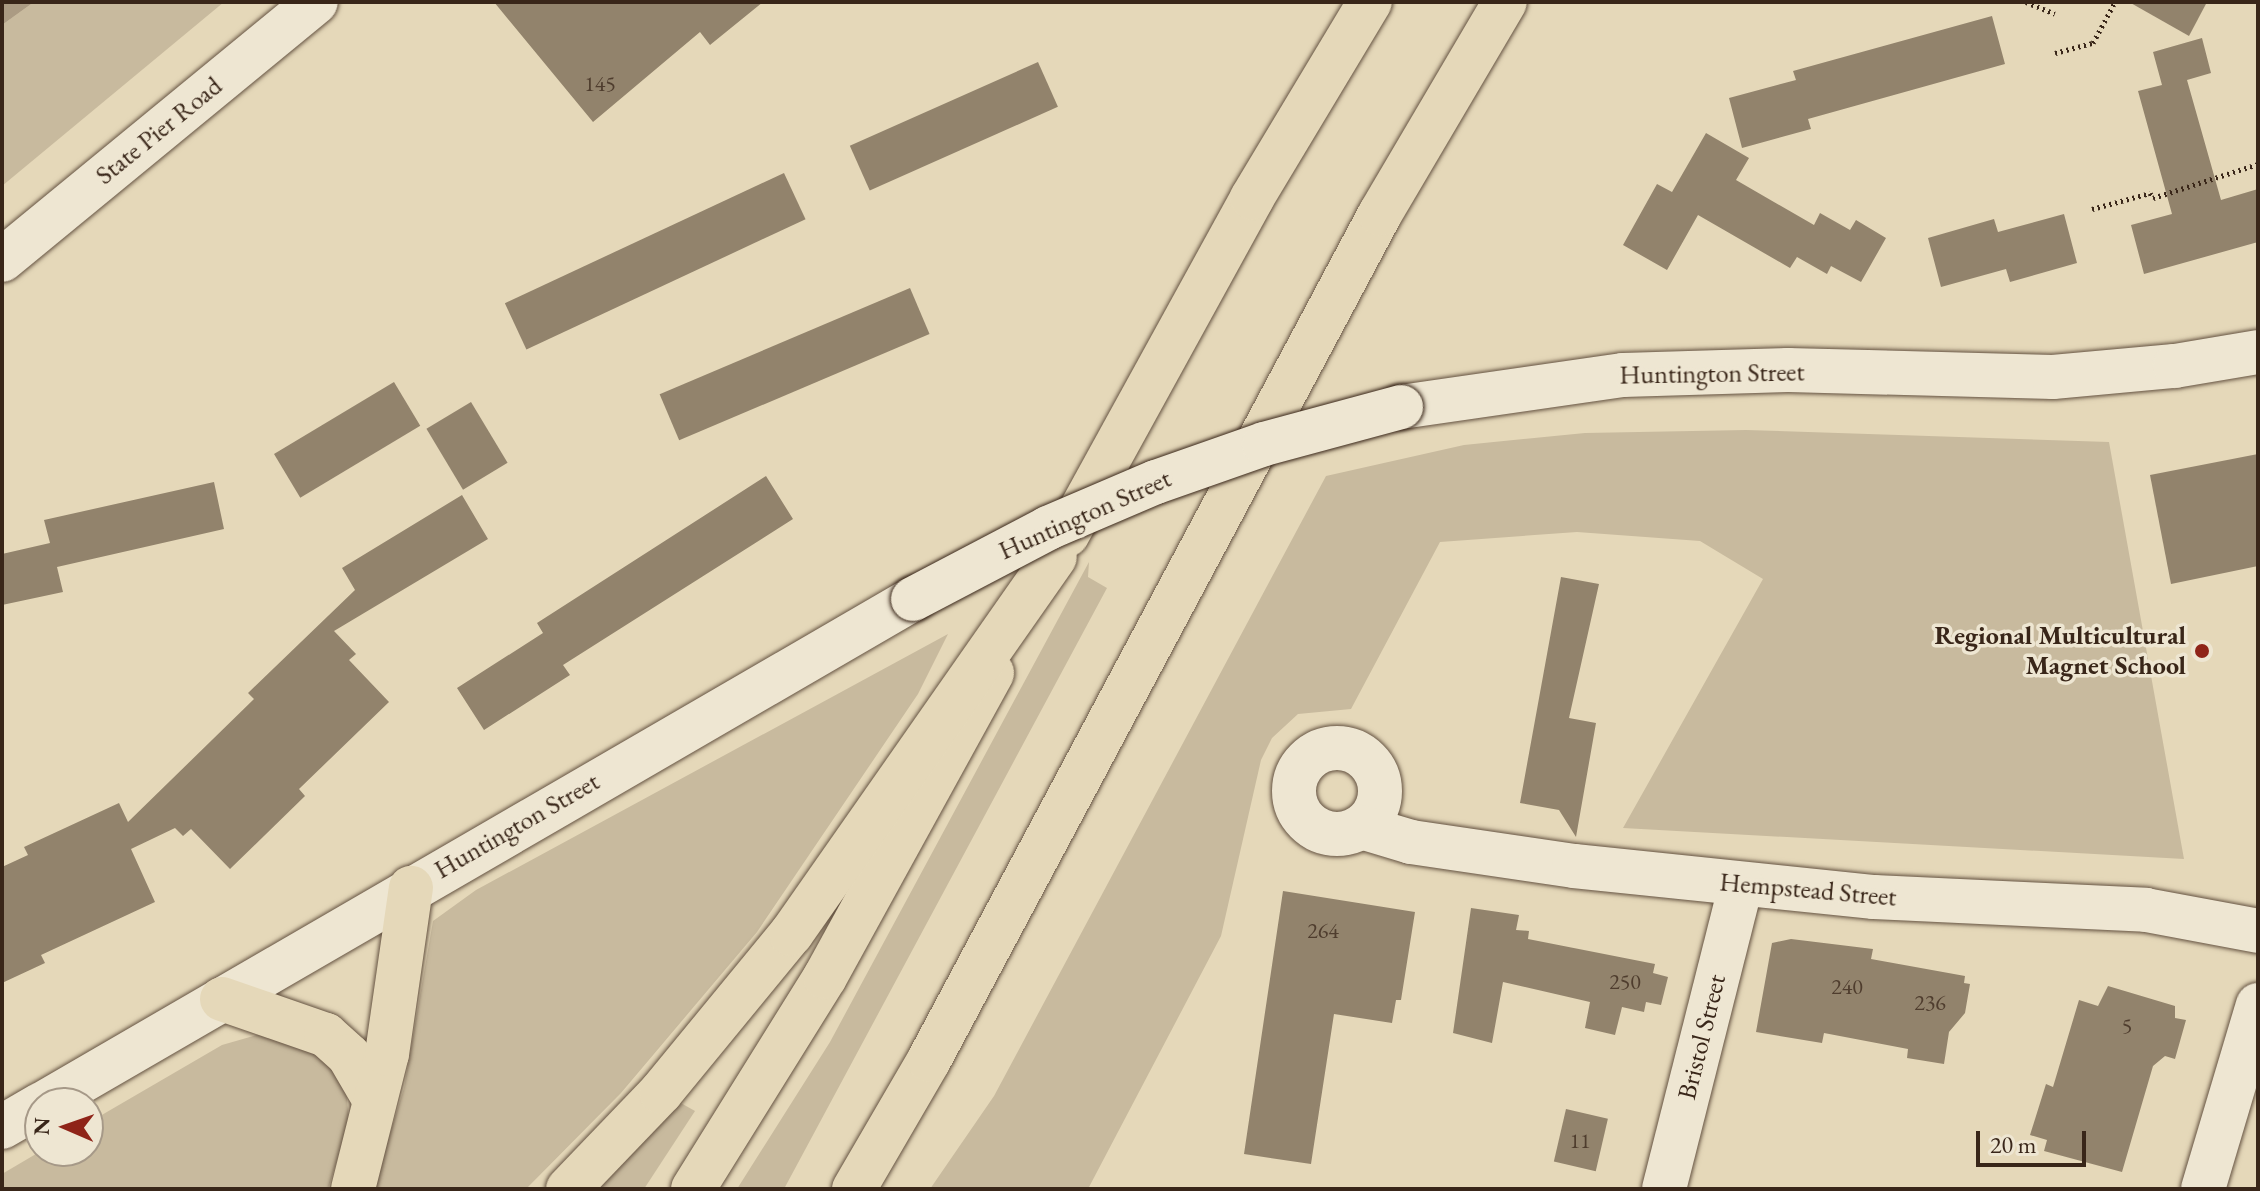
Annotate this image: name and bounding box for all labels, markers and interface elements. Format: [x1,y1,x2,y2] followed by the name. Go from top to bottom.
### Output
[90,71,228,191] street label: State Pier Road
[584,71,616,97] house number: 145
[1619,357,1805,391] street label: Huntington Street
[994,463,1176,567] street label: Huntington Street
[1934,620,2186,682] place label: Regional Multicultural Magnet School
[2193,642,2211,660] marker: Regional Multicultural Magnet School
[429,766,605,886] street label: Huntington Street
[1718,867,1898,913] street label: Hempstead Street
[1307,918,1339,944] house number: 264
[1609,969,1641,995] house number: 250
[1671,971,1733,1103] street label: Bristol Street
[1831,974,1863,1000] house number: 240
[1914,990,1946,1016] house number: 236
[2122,1013,2132,1039] house number: 5
[24,1087,104,1167] north arrow
[1980,1115,2090,1165] scale bar
[27,1117,56,1136] text: N
[1569,1128,1591,1154] house number: 11
[1990,1129,2037,1160] text: 20 m

